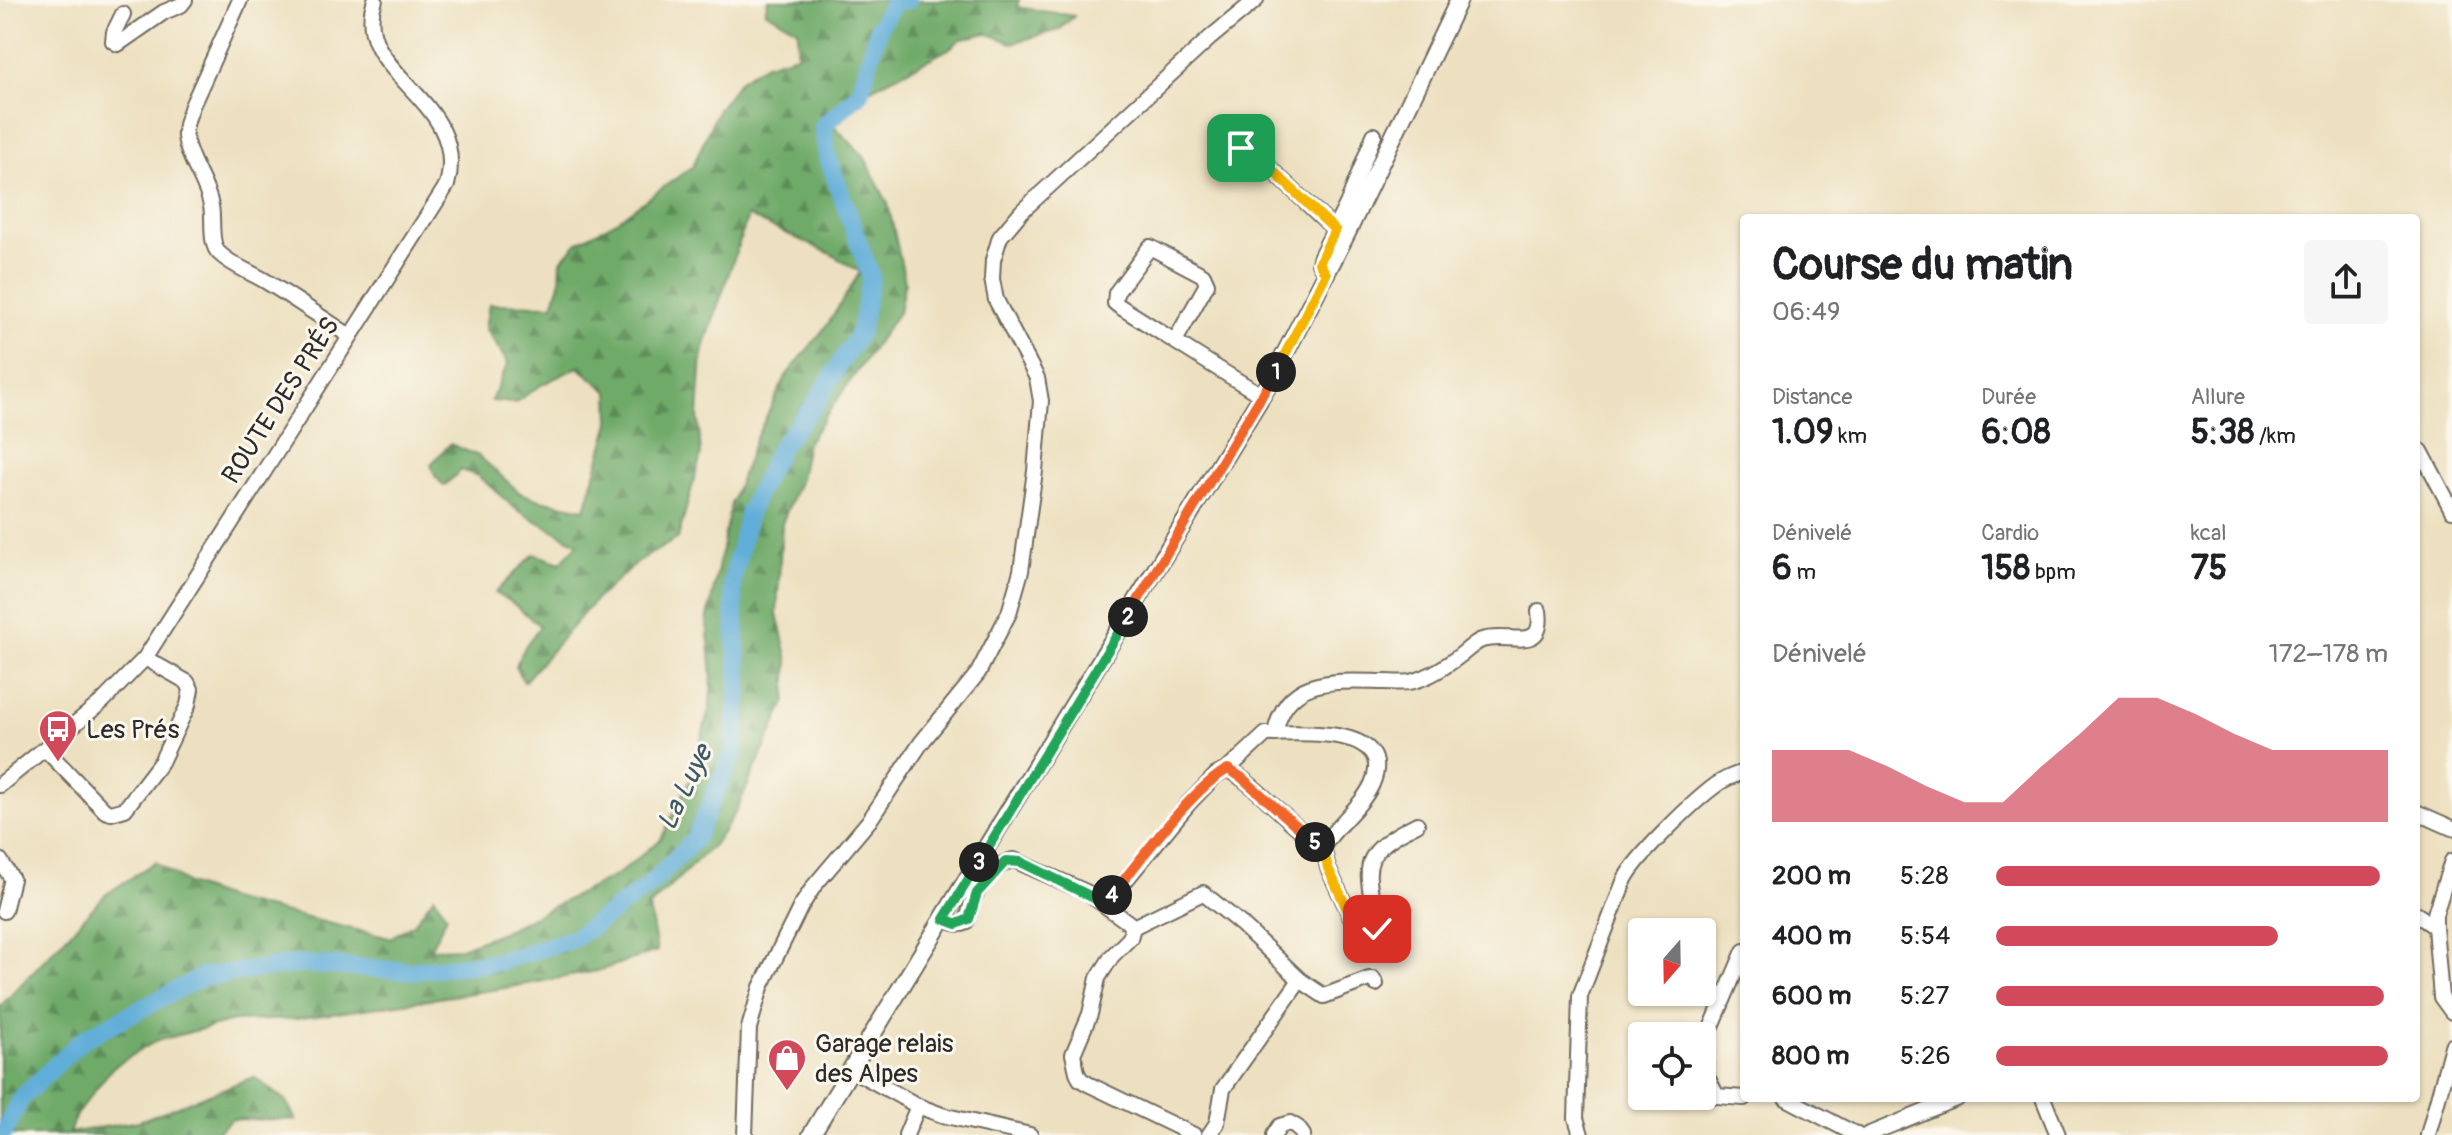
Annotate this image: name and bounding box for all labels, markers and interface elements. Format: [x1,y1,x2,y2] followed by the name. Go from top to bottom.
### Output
[1207,114,1275,182] pin
[1219,126,1263,170] icon: arrive
[1772,238,2073,293] text: Course du matin
[2304,240,2388,324] button: share
[1772,296,1840,328] text: 06:49
[215,311,347,490] street label: ROUTE DES PRÉS
[1256,352,1296,392] pin: 1
[1272,358,1280,386] text: 1
[1772,383,1852,411] text: Distance
[1981,383,2036,411] text: Durée
[2191,383,2245,411] text: Allure
[1772,411,1833,454] text: 1.09
[1981,411,2051,454] text: 6:08
[2191,411,2254,454] text: 5:38
[1833,422,1867,450] text: km
[2254,422,2296,450] text: /km
[1772,519,1852,547] text: Dénivelé
[1981,519,2039,547] text: Cardio
[2191,519,2226,547] text: kcal
[1772,547,1792,590] text: 6
[1981,547,2030,590] text: 158
[2191,547,2227,590] text: 75
[1792,558,1816,586] text: m
[2030,558,2076,586] text: bpm
[1108,597,1148,637] pin: 2
[1122,603,1134,631] text: 2
[1772,638,1867,670] text: Dénivelé
[2268,638,2388,670] text: 172–178 m
[37,708,79,763] bus stop icon: Les Prés
[86,714,180,746] place label: Les Prés
[650,737,722,836] water label: La Luye
[1295,822,1335,862] pin: 5
[1309,828,1321,856] text: 5
[959,842,999,882] pin: 3
[973,848,985,876] text: 3
[1772,860,1851,892] text: 200 m
[1900,860,1949,892] text: 5:28
[1092,875,1132,915] pin: 4
[1106,881,1118,909] text: 4
[1343,895,1411,963] pin
[1355,907,1399,951] icon: check
[1628,918,1716,1006] north arrow
[1628,918,1716,1110] map controls
[1772,920,1851,952] text: 400 m
[1900,920,1950,952] text: 5:54
[1772,980,1851,1012] text: 600 m
[1900,980,1949,1012] text: 5:27
[1628,1022,1716,1110] button: locate
[815,1028,954,1090] place label: Garage relais des Alpes
[766,1037,808,1092] shop icon: Garage relais des Alpes
[1772,1040,1849,1072] text: 800 m
[1900,1040,1951,1072] text: 5:26

